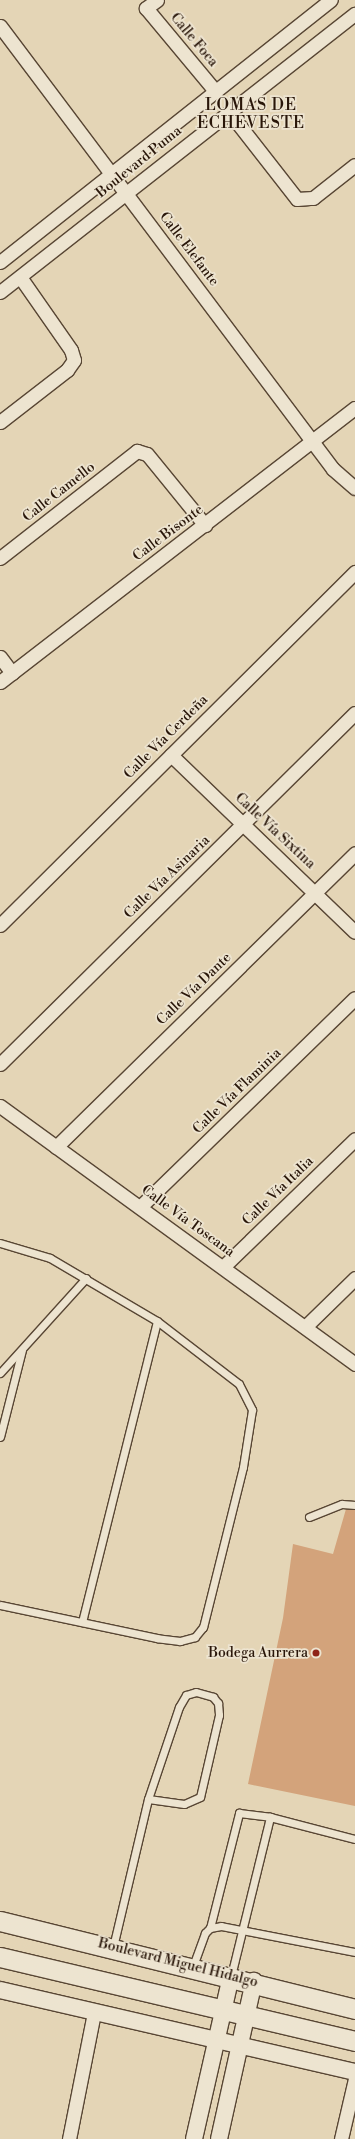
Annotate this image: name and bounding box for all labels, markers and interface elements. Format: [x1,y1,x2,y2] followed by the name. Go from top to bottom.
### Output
[167,10,221,70] street label: Calle Foca
[197,95,305,133] district label: LOMAS DE ECHEVESTE
[93,123,185,201] street label: Boulevard Puma
[156,209,222,289] street label: Calle Elefante
[19,459,99,525] street label: Calle Camello
[130,501,206,565] street label: Calle Bisonte
[121,692,211,782] street label: Calle Vía Cerdeña
[231,790,319,872] street label: Calle Vía Sixtina
[121,832,213,922] street label: Calle Vía Asinaria
[153,949,235,1029] street label: Calle Vía Dante
[189,1045,285,1137] street label: Calle Vía Flaminia
[239,1153,317,1229] street label: Calle Vía Italia
[138,1182,238,1260] street label: Calle Vía Toscana
[208,1645,308,1661] place label: Bodega Aurrera
[311,1648,321,1658] marker: Bodega Aurrera
[96,1935,260,1991] street label: Boulevard Miguel Hidalgo

